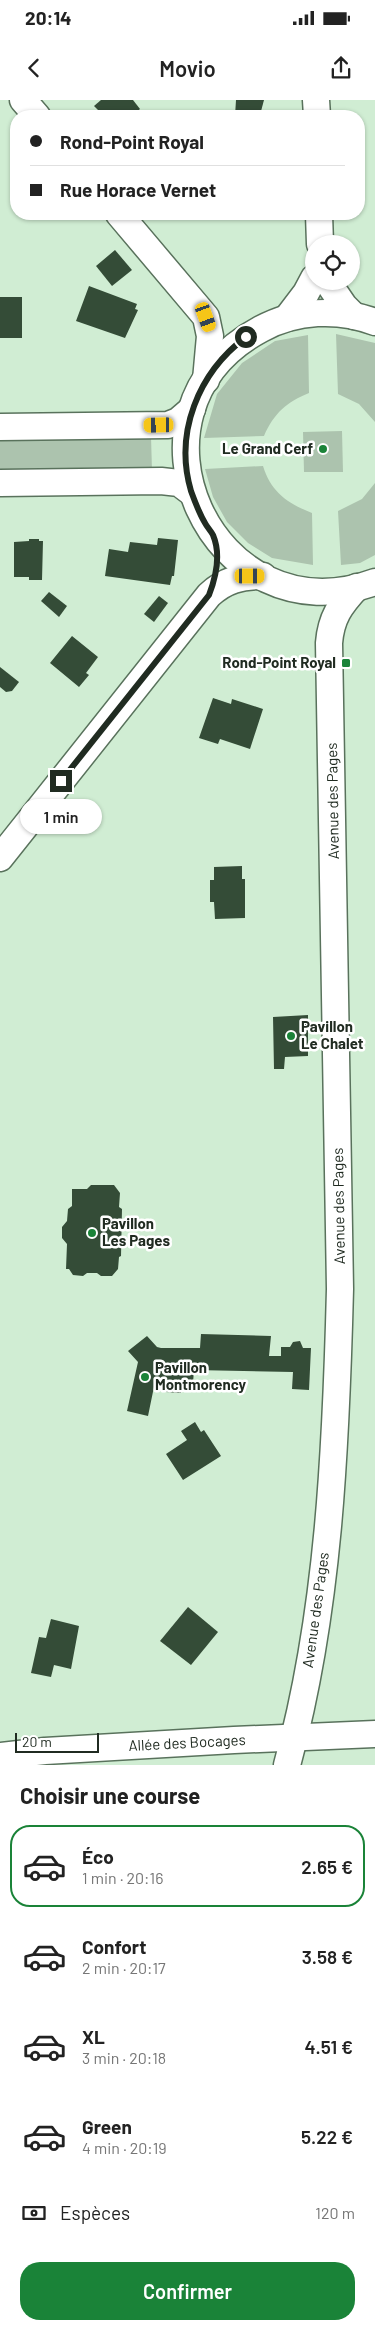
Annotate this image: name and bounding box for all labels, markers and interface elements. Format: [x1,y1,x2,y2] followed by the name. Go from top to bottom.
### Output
[25,6,72,29] text: 20:14
[20,54,48,82] icon: back
[327,54,355,82] icon: share
[159,55,216,81] text: Movio
[60,130,204,153] text: Rond-Point Royal
[60,178,216,201] text: Rue Horace Vernet
[305,235,360,290] map controls
[305,235,360,290] button: locate
[193,300,218,334] car
[235,326,257,348] route start
[143,417,174,433] car
[222,439,313,457] place label: Le Grand Cerf
[317,443,329,455] marker: Le Grand Cerf
[235,569,265,584] car
[222,653,336,671] place label: Rond-Point Royal
[340,657,352,669] marker: Rond-Point Royal
[322,743,342,859] street label: Avenue des Pages
[50,770,72,792] route end
[20,798,102,834] callout: 1 min
[44,807,78,826] text: 1 min
[301,1017,364,1052] place label: Pavillon Le Chalet
[285,1030,297,1042] marker: Pavillon Le Chalet
[328,1148,348,1264] street label: Avenue des Pages
[102,1214,170,1249] place label: Pavillon Les Pages
[86,1227,98,1239] marker: Pavillon Les Pages
[155,1358,247,1393] place label: Pavillon Montmorency
[139,1371,151,1383] marker: Pavillon Montmorency
[298,1551,332,1669] street label: Avenue des Pages
[15,1730,99,1753] scale bar
[128,1730,246,1754] street label: Allée des Bocages
[22,1733,52,1750] text: 20 m
[20,1782,200,1808] text: Choisir une course
[22,1844,67,1889] icon: car
[82,1845,114,1868] text: Éco
[301,1855,353,1878] text: 2.65 €
[82,1868,163,1887] text: 1 min · 20:16
[22,1934,67,1979] icon: car
[82,1935,146,1958] text: Confort
[302,1945,353,1968] text: 3.58 €
[82,1958,166,1977] text: 2 min · 20:17
[22,2024,67,2069] icon: car
[82,2025,105,2048] text: XL
[304,2035,353,2058] text: 4.51 €
[82,2048,166,2067] text: 3 min · 20:18
[22,2114,67,2159] icon: car
[82,2115,132,2138] text: Green
[301,2125,353,2148] text: 5.22 €
[82,2138,167,2157] text: 4 min · 20:19
[20,2199,48,2227] icon: cash
[60,2201,130,2224] text: Espèces
[315,2203,355,2222] text: 120 m
[20,2262,355,2320] button: Confirmer

